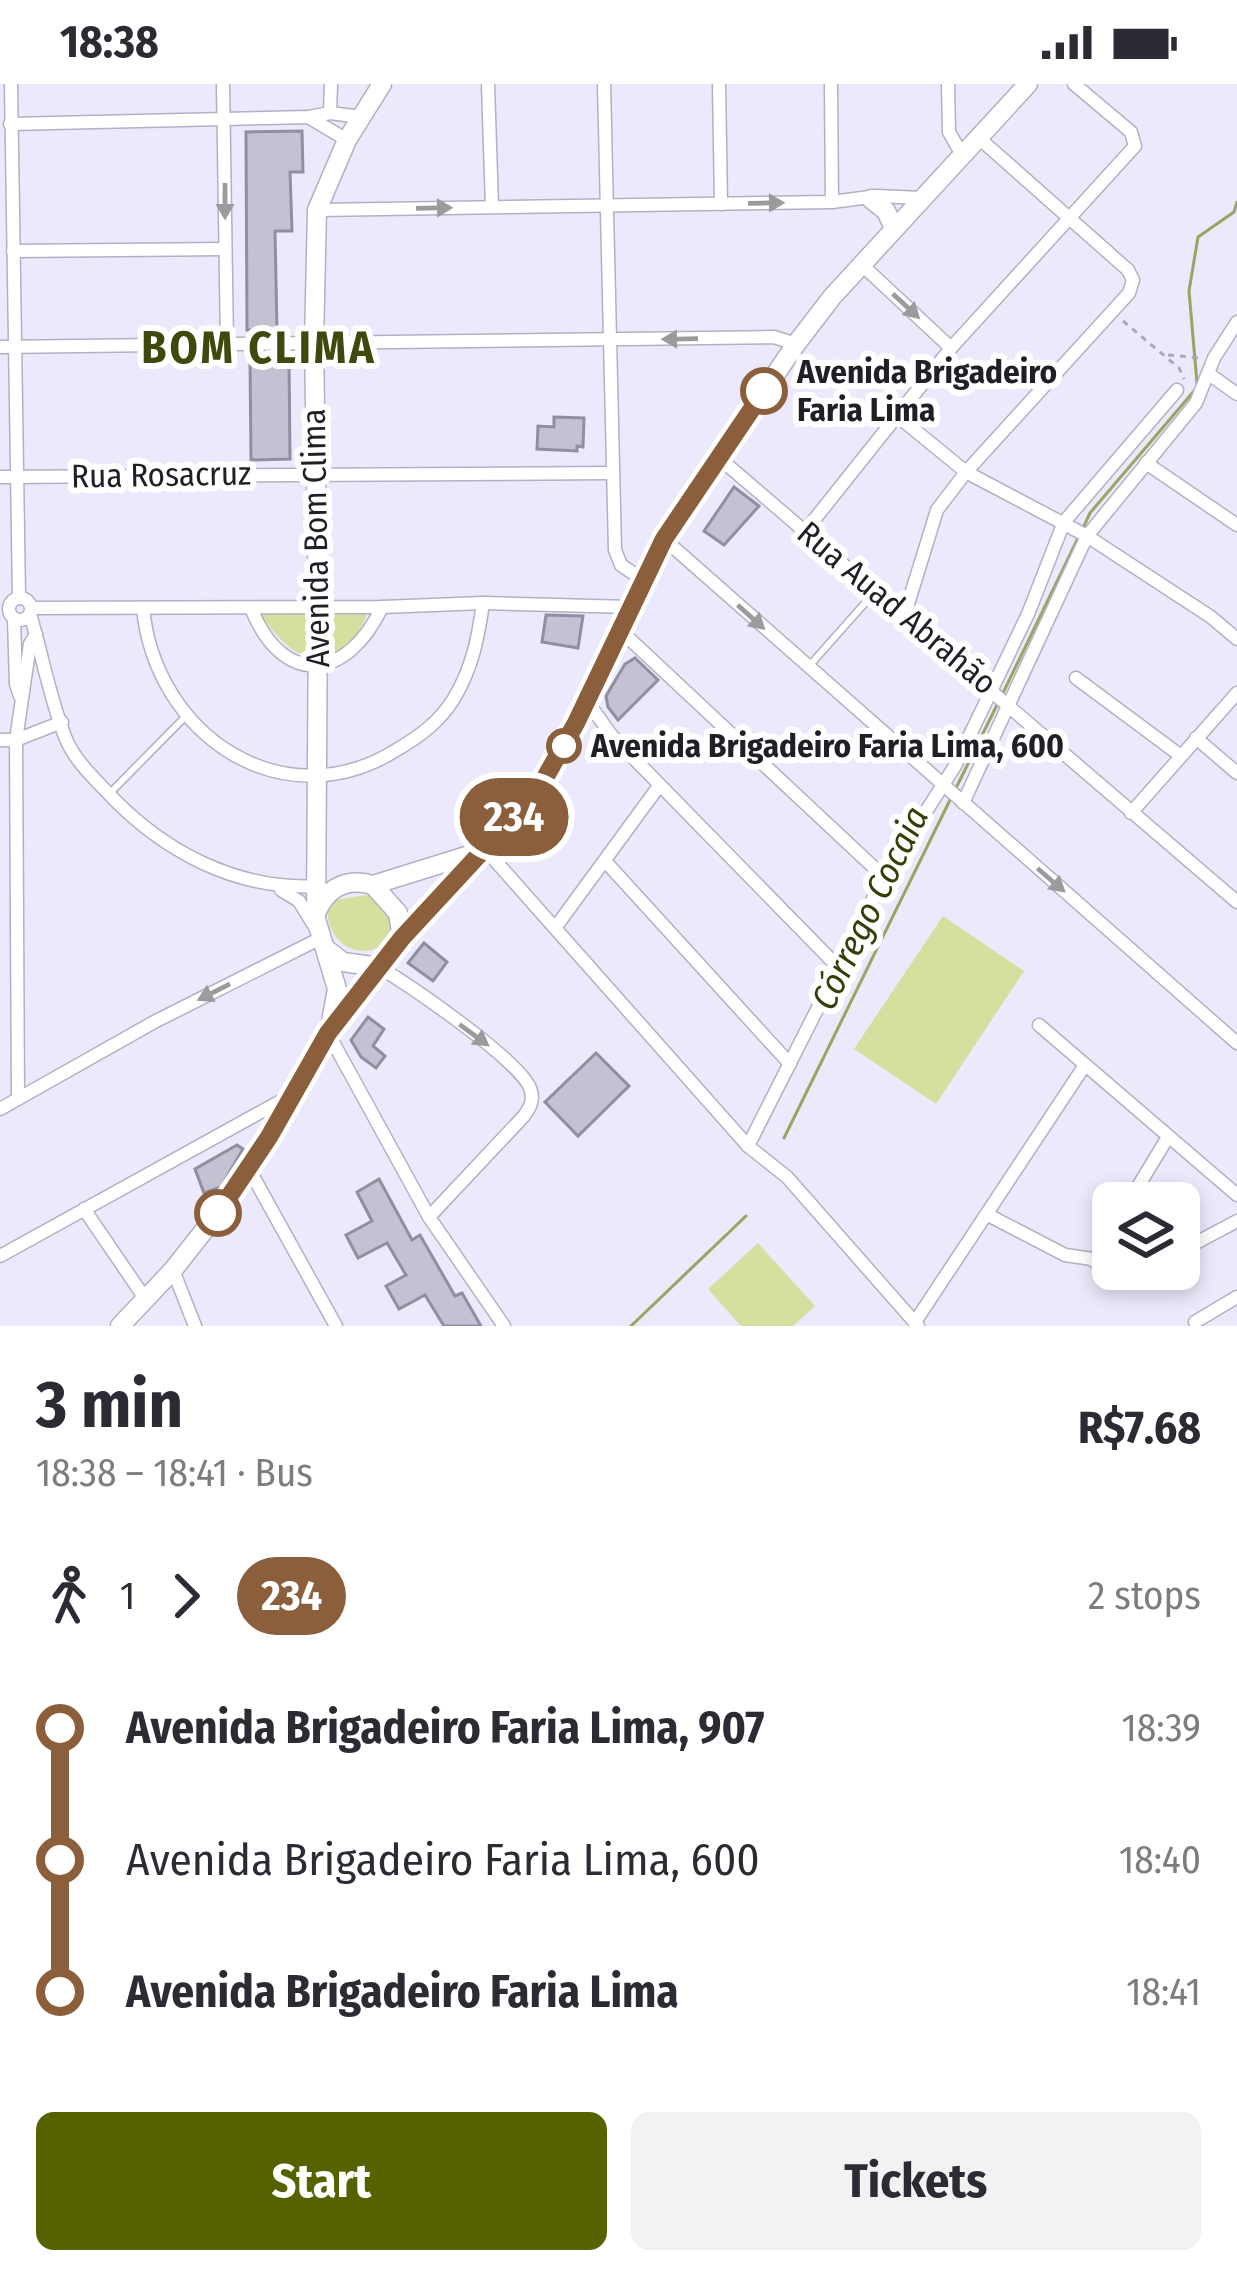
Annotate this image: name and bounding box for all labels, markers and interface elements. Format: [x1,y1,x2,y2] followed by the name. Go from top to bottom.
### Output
[60,15,159,69] text: 18:38
[215,183,235,221] one-way arrow
[748,194,786,213] one-way arrow
[416,199,454,218] one-way arrow
[891,292,920,320] one-way arrow
[141,321,377,375] district label: BOM CLIMA
[660,329,698,348] one-way arrow
[796,352,1057,430] place label: Avenida Brigadeiro Faria Lima
[742,369,786,413] marker: Avenida Brigadeiro Faria Lima
[294,408,338,668] street label: Avenida Bom Clima
[71,453,251,497] street label: Rua Rosacruz
[789,513,1005,703] street label: Rua Auad Abrahão
[737,603,766,630] one-way arrow
[590,726,1064,766] place label: Avenida Brigadeiro Faria Lima, 600
[548,730,580,762] marker: Avenida Brigadeiro Faria Lima, 600
[445,778,583,856] line badge: 234
[484,792,544,842] text: 234
[802,799,938,1017] water label: Córrego Cocaia
[1036,866,1066,893] one-way arrow
[197,981,231,1001] one-way arrow
[458,1023,490,1046] one-way arrow
[1092,1182,1200,1290] map controls
[1092,1182,1200,1290] button: layers
[196,1191,240,1235] unlabelled marker
[36,1365,183,1444] text: 3 min
[1078,1401,1201,1455] text: R$7.68
[36,1450,313,1496] text: 18:38 – 18:41 · Bus
[36,1563,102,1629] icon: walk
[153,1563,219,1629] icon: forward
[261,1571,322,1621] text: 234
[120,1573,135,1619] text: 1
[1088,1573,1201,1619] text: 2 stops
[126,1701,764,1755] text: Avenida Brigadeiro Faria Lima, 907
[1122,1705,1201,1751] text: 18:39
[126,1833,760,1887] text: Avenida Brigadeiro Faria Lima, 600
[1119,1837,1201,1883] text: 18:40
[126,1965,679,2019] text: Avenida Brigadeiro Faria Lima
[1126,1969,1201,2015] text: 18:41
[36,2112,607,2250] button: Start
[631,2112,1201,2250] button: Tickets

